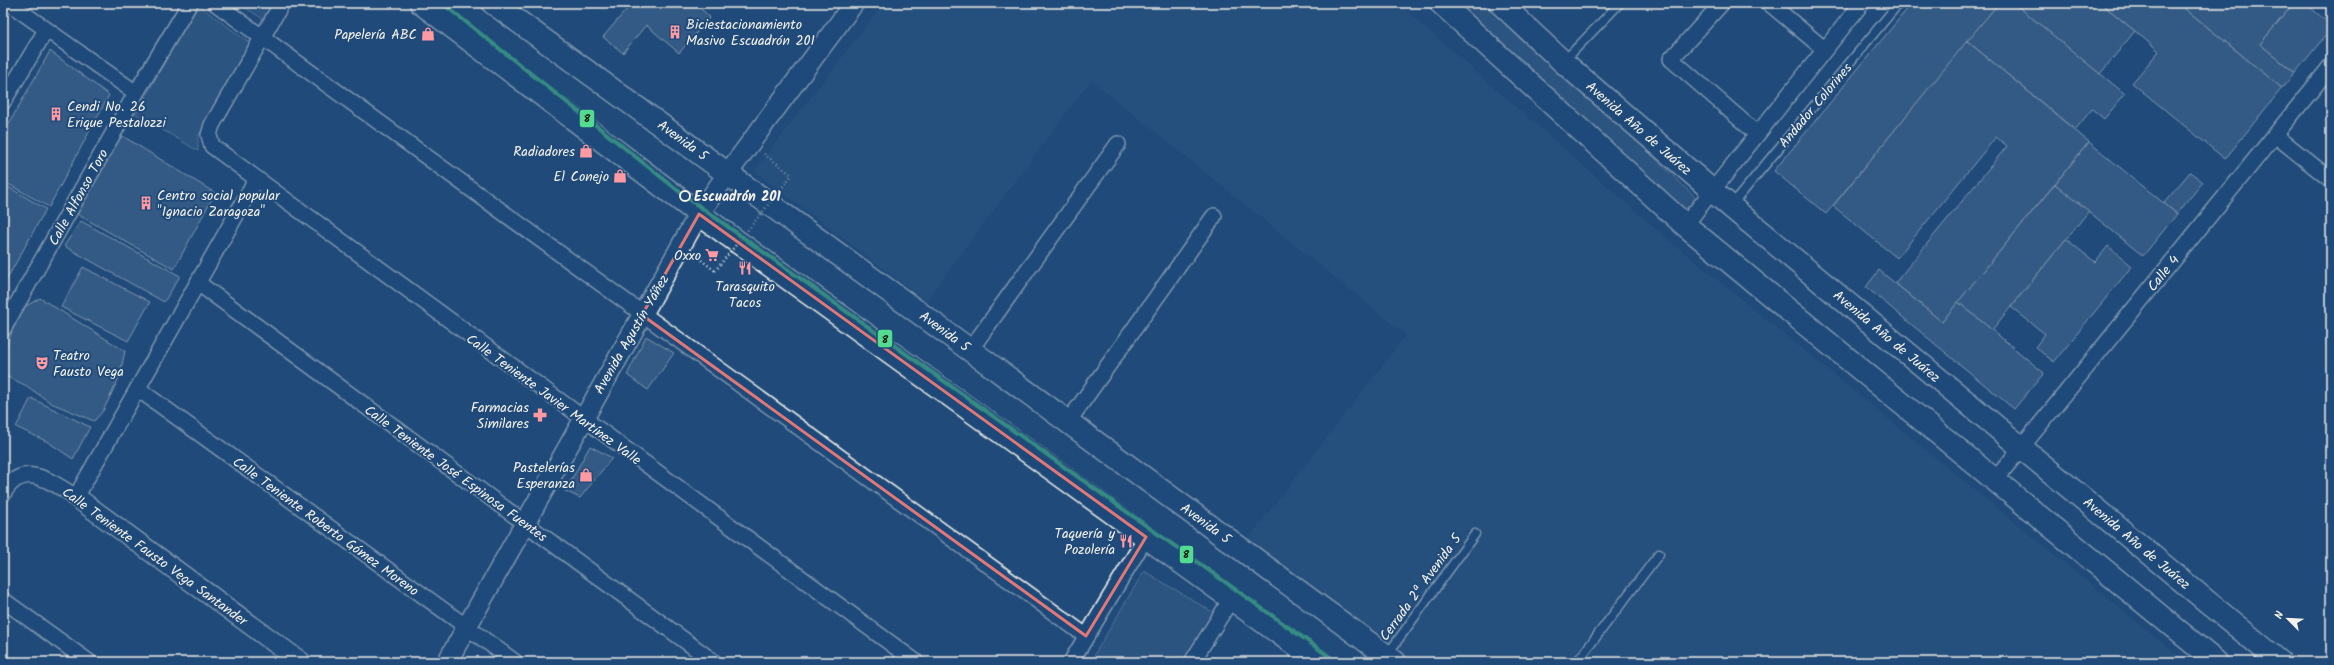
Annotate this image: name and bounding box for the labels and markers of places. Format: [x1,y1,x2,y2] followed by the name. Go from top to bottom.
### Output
[686,14,815,52] place label: Biciestacionamiento Masivo Escuadrón 201
[334,24,417,46] place label: Papelería ABC
[667,24,683,40] building icon: Biciestacionamiento Masivo Escuadrón 201
[420,26,436,42] shop icon: Papelería ABC
[67,96,166,134] place label: Cendi No. 26 Erique Pestalozzi
[48,106,64,122] building icon: Cendi No. 26 Erique Pestalozzi
[513,141,575,163] place label: Radiadores
[578,143,594,159] shop icon: Radiadores
[553,166,609,188] place label: El Conejo
[612,168,628,184] shop icon: El Conejo
[157,185,281,223] place label: Centro social popular "Ignacio Zaragoza"
[694,186,781,208] place label: Escuadrón 201
[679,190,691,202] marker: Escuadrón 201
[138,195,154,211] building icon: Centro social popular "Ignacio Zaragoza"
[674,245,701,267] place label: Oxxo
[704,247,720,263] supermarket icon: Oxxo
[737,260,753,276] restaurant icon: Tarasquito Tacos
[715,276,775,314] place label: Tarasquito Tacos
[53,345,124,383] place label: Teatro Fausto Vega
[34,355,50,371] theatre icon: Teatro Fausto Vega
[471,397,529,435] place label: Farmacias Similares
[532,407,548,423] pharmacy icon: Farmacias Similares
[513,457,575,495] place label: Pastelerías Esperanza
[578,467,594,483] shop icon: Pastelerías Esperanza
[1055,523,1115,561] place label: Taquería y Pozolería
[1118,533,1134,549] restaurant icon: Taquería y Pozolería

